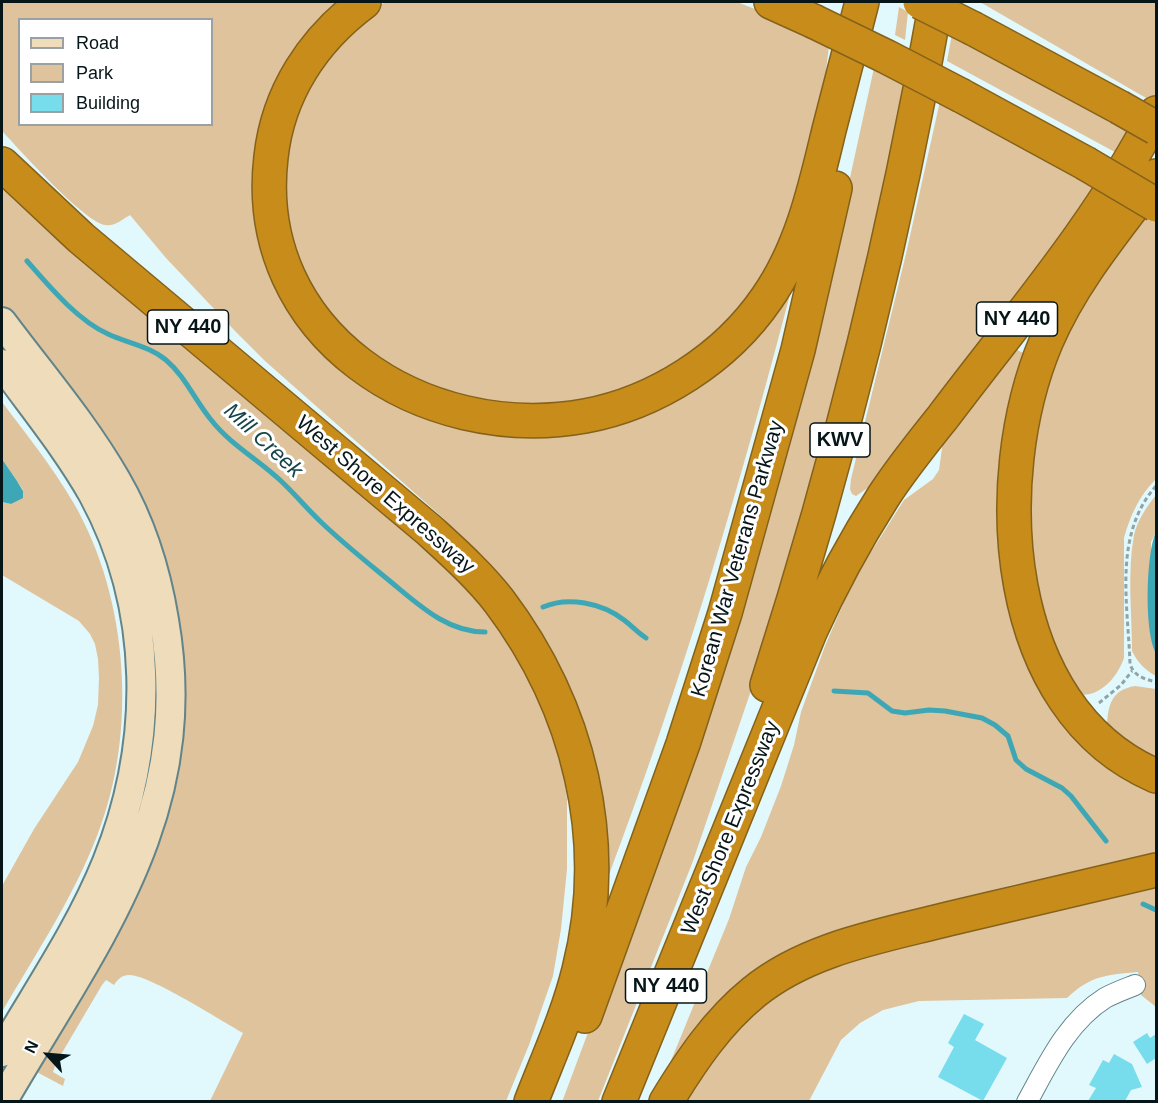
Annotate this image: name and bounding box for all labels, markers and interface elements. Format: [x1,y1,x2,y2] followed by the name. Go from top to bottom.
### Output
[18,18,213,126] legend
[76,33,119,53] text: Road
[76,63,113,83] text: Park
[76,93,140,113] text: Building
[976,302,1058,336] road number: NY 440
[148,310,228,344] road number: NY 440
[218,398,308,484] water label: Mill Creek
[291,411,479,579] street label: West Shore Expressway
[686,418,790,700] street label: Korean War Veterans Parkway
[810,423,870,457] road number: KWV
[677,717,785,939] street label: West Shore Expressway
[626,969,706,1003] road number: NY 440
[18,1025,78,1085] north arrow
[21,1038,42,1056] text: N

